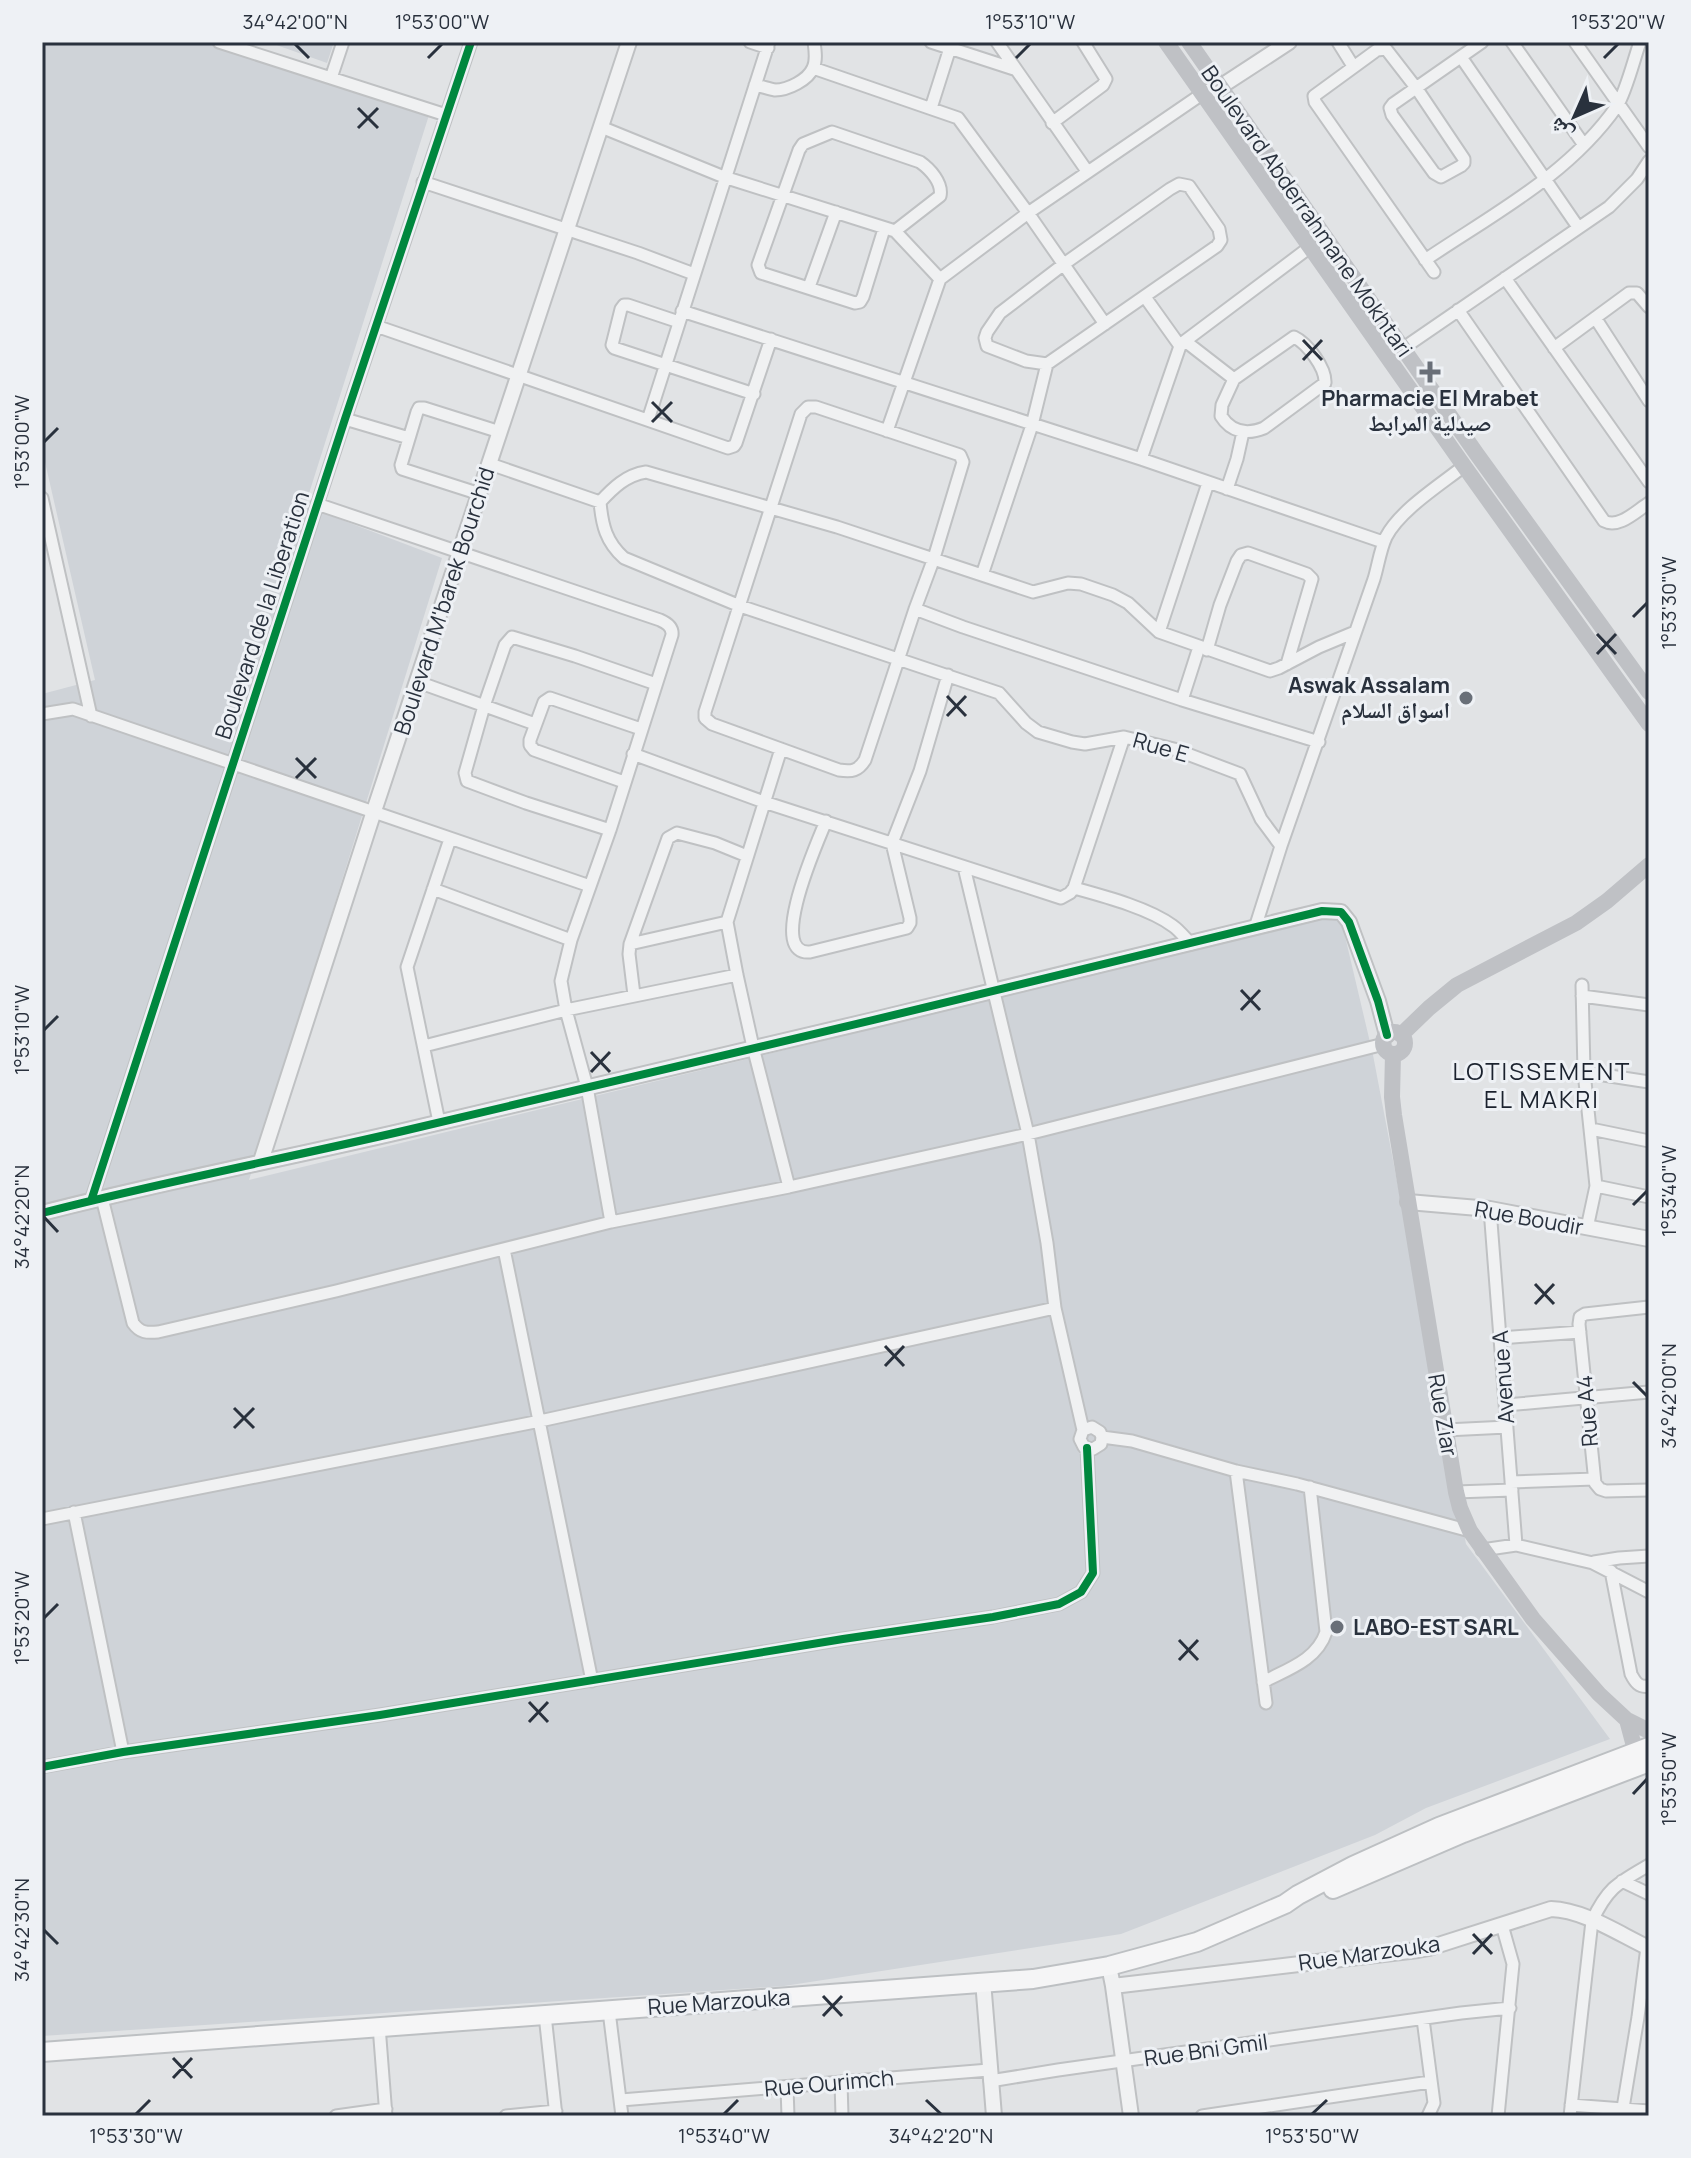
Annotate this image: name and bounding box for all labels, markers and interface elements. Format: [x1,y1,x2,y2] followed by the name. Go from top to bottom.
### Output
[242,8,348,35] text: 34°42'00"N
[395,8,490,35] text: 1°53'00"W
[985,8,1075,35] text: 1°53'10"W
[1571,8,1665,35] text: 1°53'20"W
[1195,59,1419,363] street label: Boulevard Abderrahmane Mokhtari
[1535,76,1615,156] north arrow
[1542,111,1580,149] text: ش
[1421,363,1439,381] marker: Pharmacie El Mrabet صيدلية المرابط
[1321,383,1539,438] place label: Pharmacie El Mrabet صيدلية المرابط
[8,394,35,489] text: 1°53'00"W
[386,463,502,739] street label: Boulevard M'barek Bourchid
[208,487,316,743] street label: Boulevard de la Liberation
[1655,556,1682,650] text: 1°53'30"W
[1288,670,1450,726] place label: Aswak Assalam اسواق السلام
[1457,689,1475,707] marker: Aswak Assalam اسواق السلام
[1130,725,1192,769] street label: Rue E
[8,985,35,1075] text: 1°53'10"W
[1453,1054,1631,1115] district label: LOTISSEMENT EL MAKRI
[1655,1145,1682,1237] text: 1°53'40"W
[8,1165,35,1269] text: 34°42'20"N
[1472,1194,1586,1242] street label: Rue Boudir
[1485,1329,1521,1425] street label: Avenue A
[1655,1343,1682,1449] text: 34°42'00"N
[1421,1372,1465,1459] street label: Rue Ziar
[1569,1374,1605,1448] street label: Rue A4
[8,1571,35,1665] text: 1°53'20"W
[1353,1612,1519,1642] place label: LABO-EST SARL
[1328,1618,1346,1636] marker: LABO-EST SARL
[1655,1732,1682,1826] text: 1°53'50"W
[8,1878,35,1982] text: 34°42'30"N
[1296,1928,1442,1978] street label: Rue Marzouka
[647,1982,791,2022] street label: Rue Marzouka
[1142,2026,1270,2074] street label: Rue Bni Gmil
[763,2062,895,2104] street label: Rue Ourimch
[89,2122,183,2149] text: 1°53'30"W
[678,2122,770,2149] text: 1°53'40"W
[889,2122,993,2149] text: 34°42'20"N
[1265,2122,1359,2149] text: 1°53'50"W

